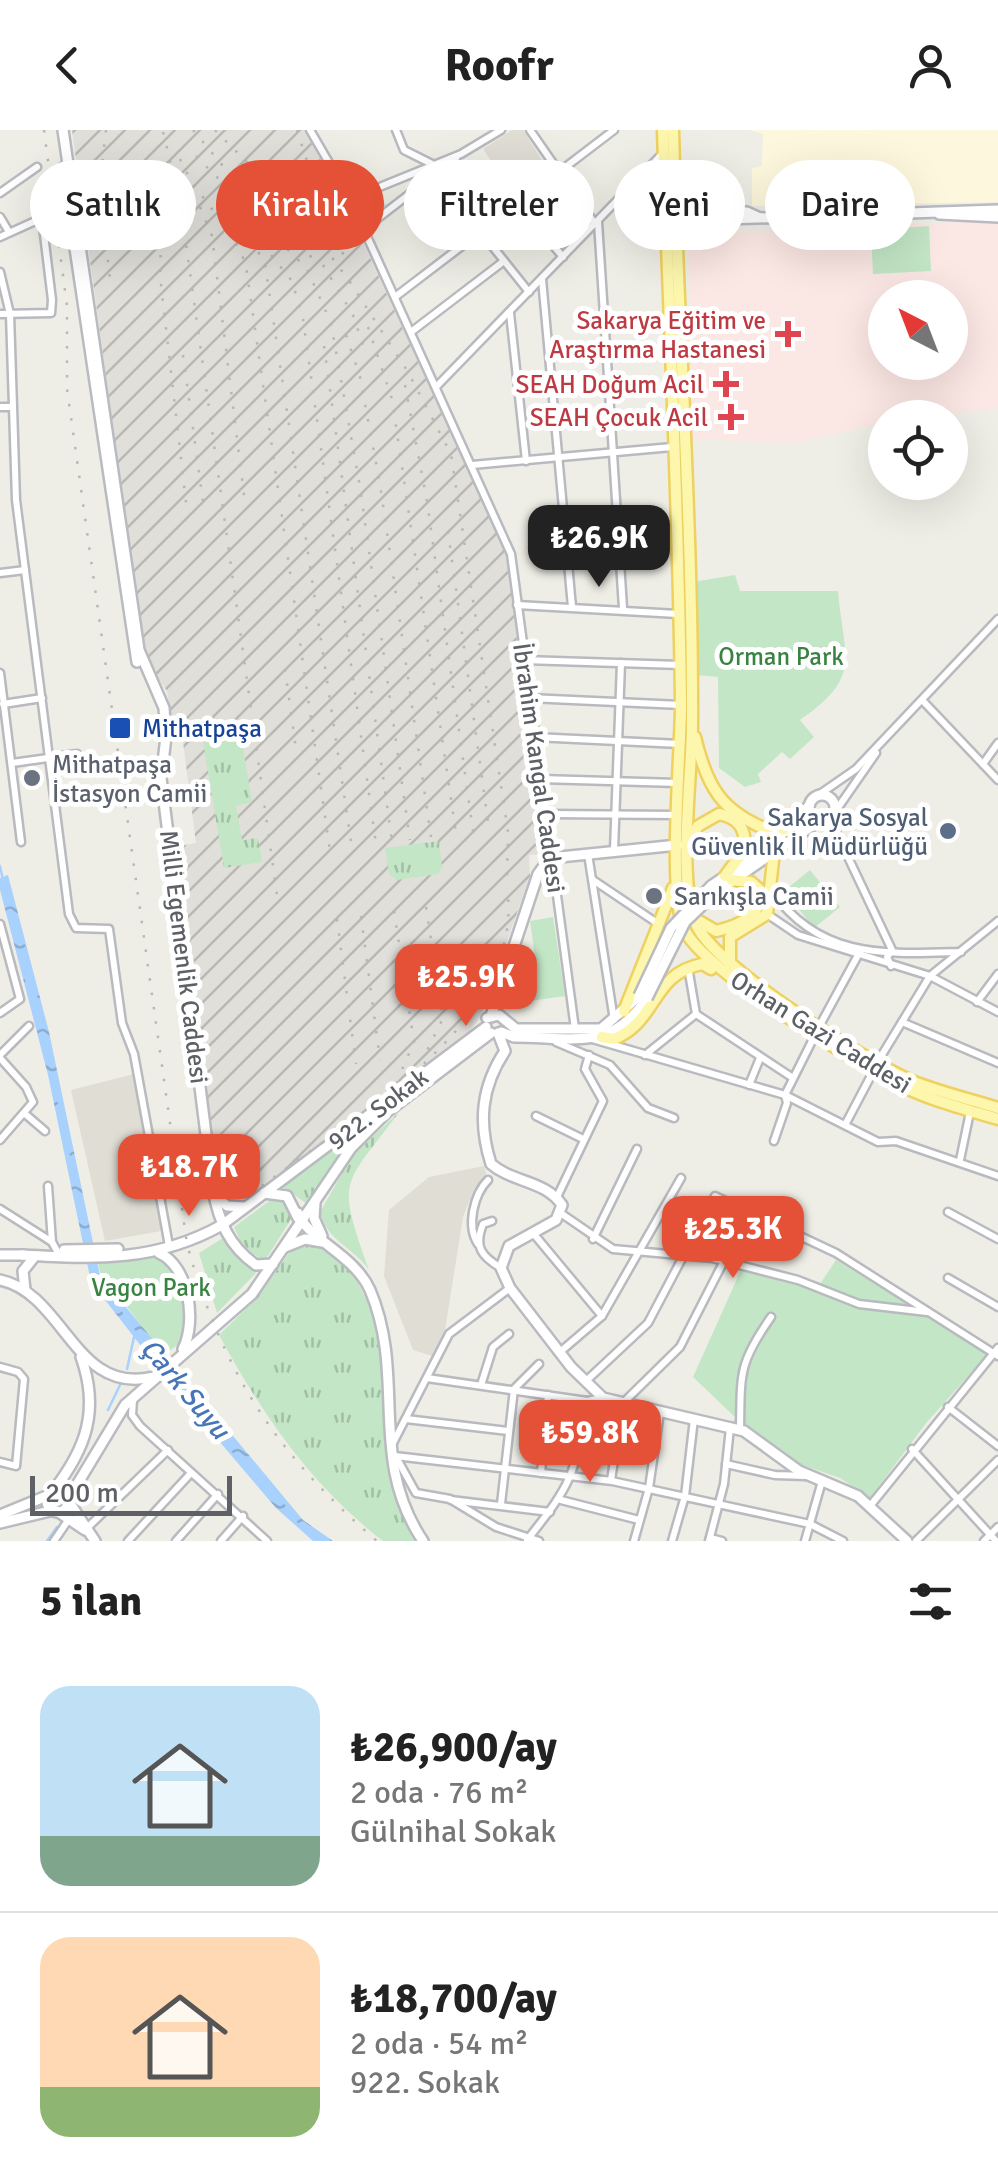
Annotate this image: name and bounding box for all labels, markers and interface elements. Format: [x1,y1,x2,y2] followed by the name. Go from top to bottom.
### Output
[40,38,95,93] icon: back
[444,38,554,93] text: Roofr
[903,38,958,93] icon: person
[30,160,196,250] chip: Satılık
[216,160,384,250] chip: Kiralık
[404,160,594,250] chip: Filtreler
[614,160,745,250] chip: Yeni
[765,160,915,250] chip: Daire
[868,280,968,380] north arrow
[868,280,968,500] map controls
[549,305,766,365] place label: Sakarya Eğitim ve Araştırma Hastanesi
[775,321,801,347] marker: Sakarya Eğitim ve Araştırma Hastanesi
[516,369,704,400] place label: SEAH Doğum Acil
[713,371,739,397] marker: SEAH Doğum Acil
[868,400,968,500] button: locate
[530,402,708,433] place label: SEAH Çocuk Acil
[718,404,744,430] marker: SEAH Çocuk Acil
[518,505,680,590] pin: ₺26.9K
[550,518,648,557] text: ₺26.9K
[506,641,572,895] street label: İbrahim Kangal Caddesi
[718,641,844,672] park label: Orman Park
[142,713,262,744] place label: Mithatpaşa
[107,715,133,741] marker: Mithatpaşa
[52,749,207,809] place label: Mithatpaşa İstasyon Camii
[21,767,43,789] marker: Mithatpaşa İstasyon Camii
[691,802,928,862] place label: Sakarya Sosyal Güvenlik İl Müdürlüğü
[937,820,959,842] marker: Sakarya Sosyal Güvenlik İl Müdürlüğü
[153,828,215,1086] street label: Milli Egemenlik Caddesi
[674,881,834,912] place label: Sarıkışla Camii
[643,885,665,907] marker: Sarıkışla Camii
[385,944,547,1029] pin: ₺25.9K
[417,957,515,996] text: ₺25.9K
[725,964,917,1100] street label: Orhan Gazi Caddesi
[322,1061,435,1157] street label: 922. Sokak
[108,1134,270,1219] pin: ₺18.7K
[140,1147,238,1186] text: ₺18.7K
[652,1196,814,1281] pin: ₺25.3K
[684,1209,782,1248] text: ₺25.3K
[91,1272,211,1303] park label: Vagon Park
[133,1332,238,1447] water label: Çark Suyu
[509,1400,671,1485] pin: ₺59.8K
[541,1413,639,1452] text: ₺59.8K
[30,1471,232,1516] scale bar
[45,1476,119,1510] text: 200 m
[903,1574,958,1629] icon: filters
[40,1576,142,1627] text: 5 ilan
[350,1722,557,1773] text: ₺26,900/ay
[120,1726,240,1846] icon: home
[350,1773,529,1812] text: 2 oda · 76 m²
[350,1812,556,1851] text: Gülnihal Sokak
[350,1973,557,2024] text: ₺18,700/ay
[120,1977,240,2097] icon: home
[350,2024,529,2063] text: 2 oda · 54 m²
[350,2063,500,2102] text: 922. Sokak

